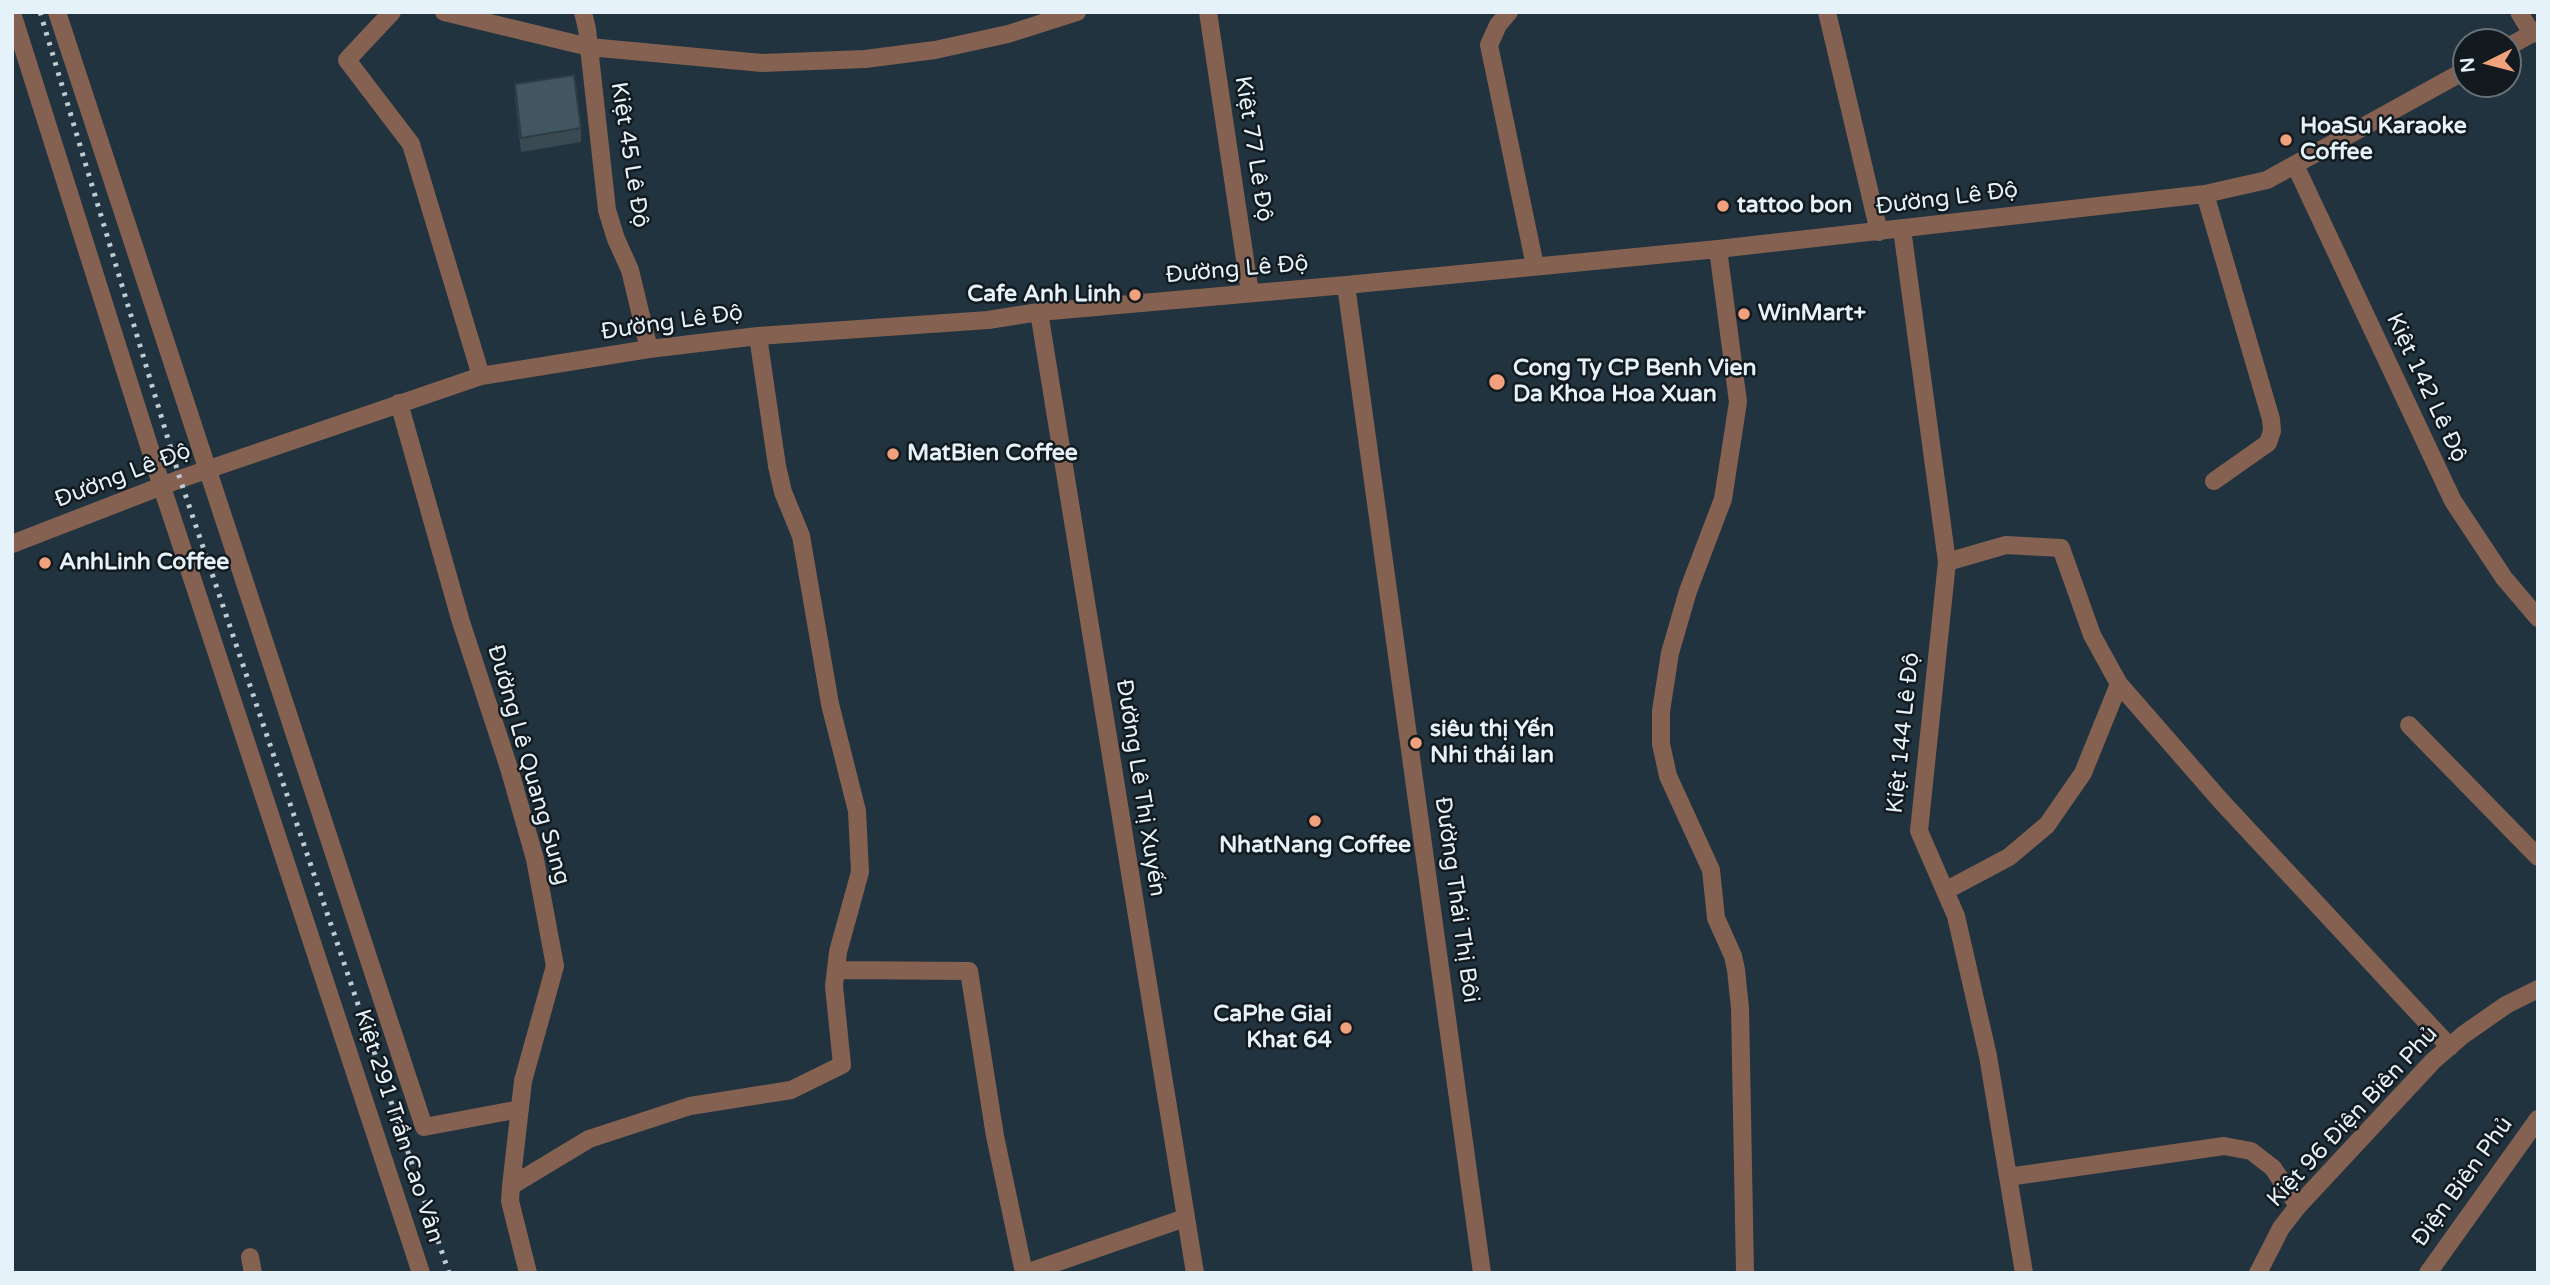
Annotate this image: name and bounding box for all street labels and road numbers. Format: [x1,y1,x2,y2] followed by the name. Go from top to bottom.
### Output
[1228,74,1278,224] street label: Kiệt 77 Lê Độ
[604,80,654,230] street label: Kiệt 45 Lê Độ
[1874,177,2020,221] street label: Đường Lê Độ
[1165,250,1309,290] street label: Đường Lê Độ
[599,299,745,347] street label: Đường Lê Độ
[2379,309,2473,467] street label: Kiệt 142 Lê Độ
[51,437,195,515] street label: Đường Lê Độ
[480,642,576,888] street label: Đường Lê Quang Sung
[1882,651,1926,815] street label: Kiệt 144 Lê Độ
[1109,677,1171,899] street label: Đường Lê Thị Xuyến
[1428,795,1484,1005] street label: Đường Thái Thị Bôi
[347,1006,449,1246] street label: Kiệt 291 Trần Cao Vân
[2262,1021,2444,1213] street label: Kiệt 96 Điện Biên Phủ
[2407,1112,2519,1252] street label: Điện Biên Phủ

